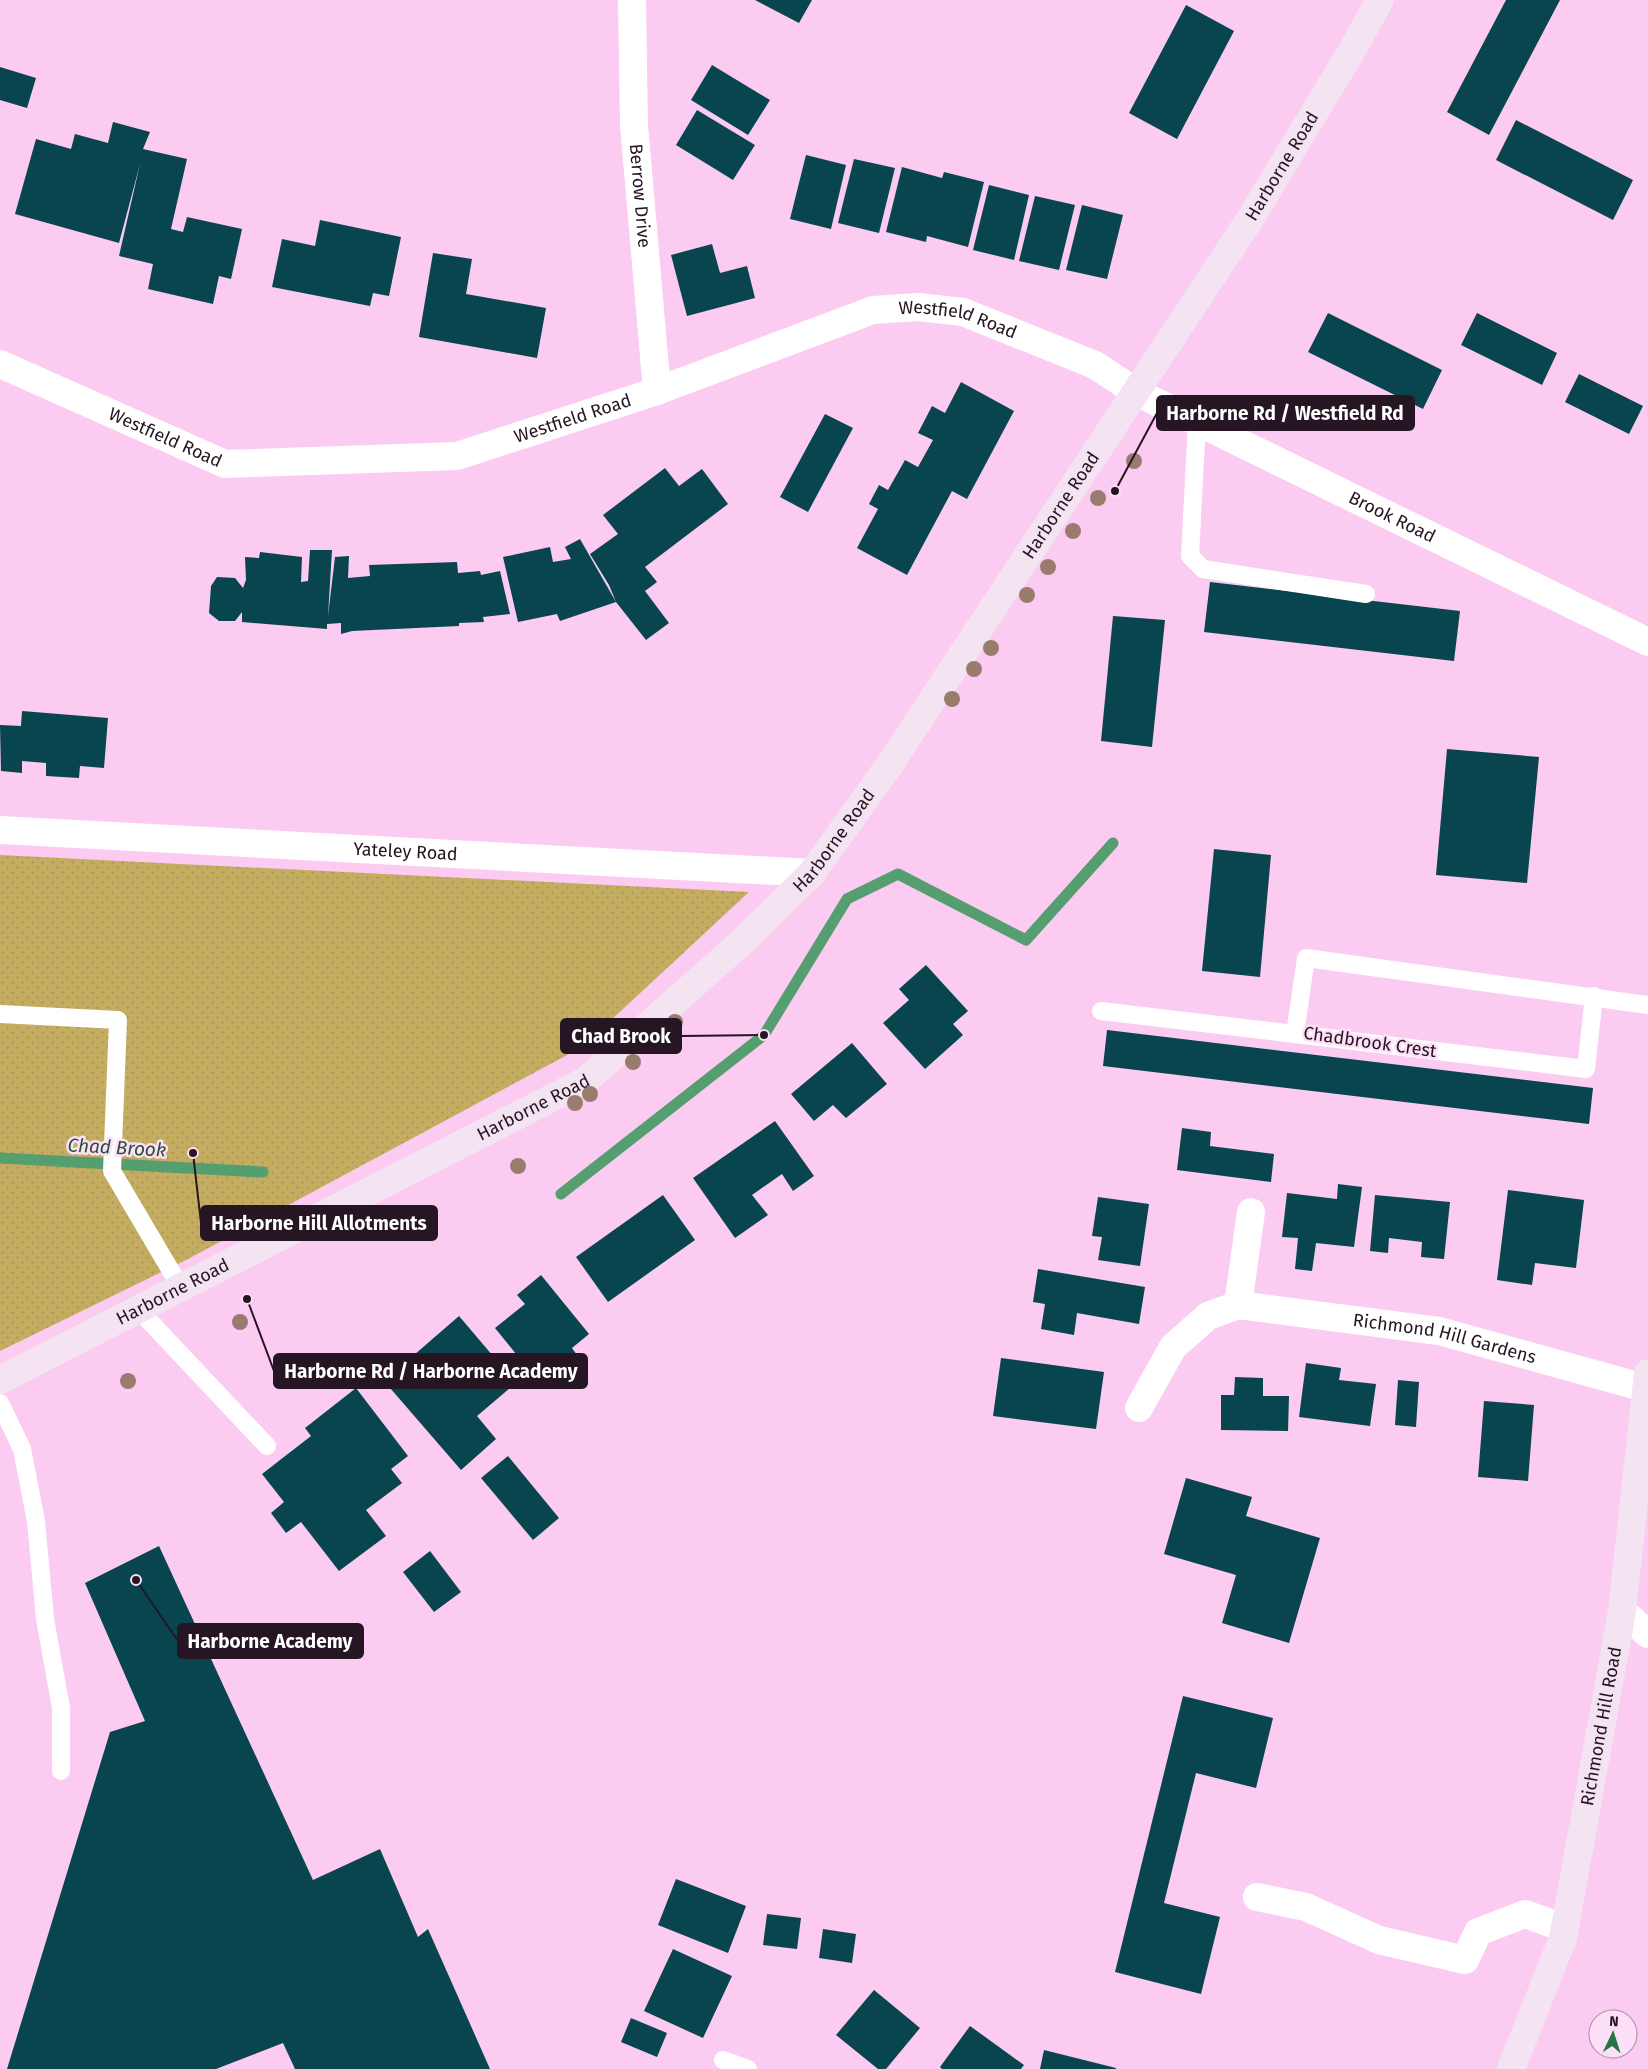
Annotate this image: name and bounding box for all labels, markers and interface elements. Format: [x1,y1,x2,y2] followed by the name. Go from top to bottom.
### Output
[1241,107,1323,225] street label: Harborne Road
[625,143,656,249] street label: Berrow Drive
[898,296,1020,344] street label: Westfield Road
[511,389,634,448] street label: Westfield Road
[1157,396,1414,430] callout: Harborne Rd / Westfield Rd
[1166,402,1404,425] text: Harborne Rd / Westfield Rd
[105,403,226,472] street label: Westfield Road
[1018,448,1104,563] street label: Harborne Road
[1345,487,1439,548] street label: Brook Road
[788,784,880,897] street label: Harborne Road
[353,838,458,865] street label: Yateley Road
[561,1019,681,1053] callout: Chad Brook
[1302,1022,1438,1062] street label: Chadbrook Crest
[571,1025,671,1048] text: Chad Brook
[473,1069,594,1145] street label: Harborne Road
[67,1133,167,1162] water label: Chad Brook
[201,1206,437,1240] callout: Harborne Hill Allotments
[211,1212,427,1235] text: Harborne Hill Allotments
[113,1254,233,1330] street label: Harborne Road
[1352,1309,1539,1368] street label: Richmond Hill Gardens
[274,1354,587,1388] callout: Harborne Rd / Harborne Academy
[284,1360,578,1383] text: Harborne Rd / Harborne Academy
[178,1624,363,1658] callout: Harborne Academy
[188,1630,353,1653] text: Harborne Academy
[1576,1645,1626,1808] street label: Richmond Hill Road
[1588,2009,1638,2059] north arrow
[1609,2013,1619,2030] text: N

